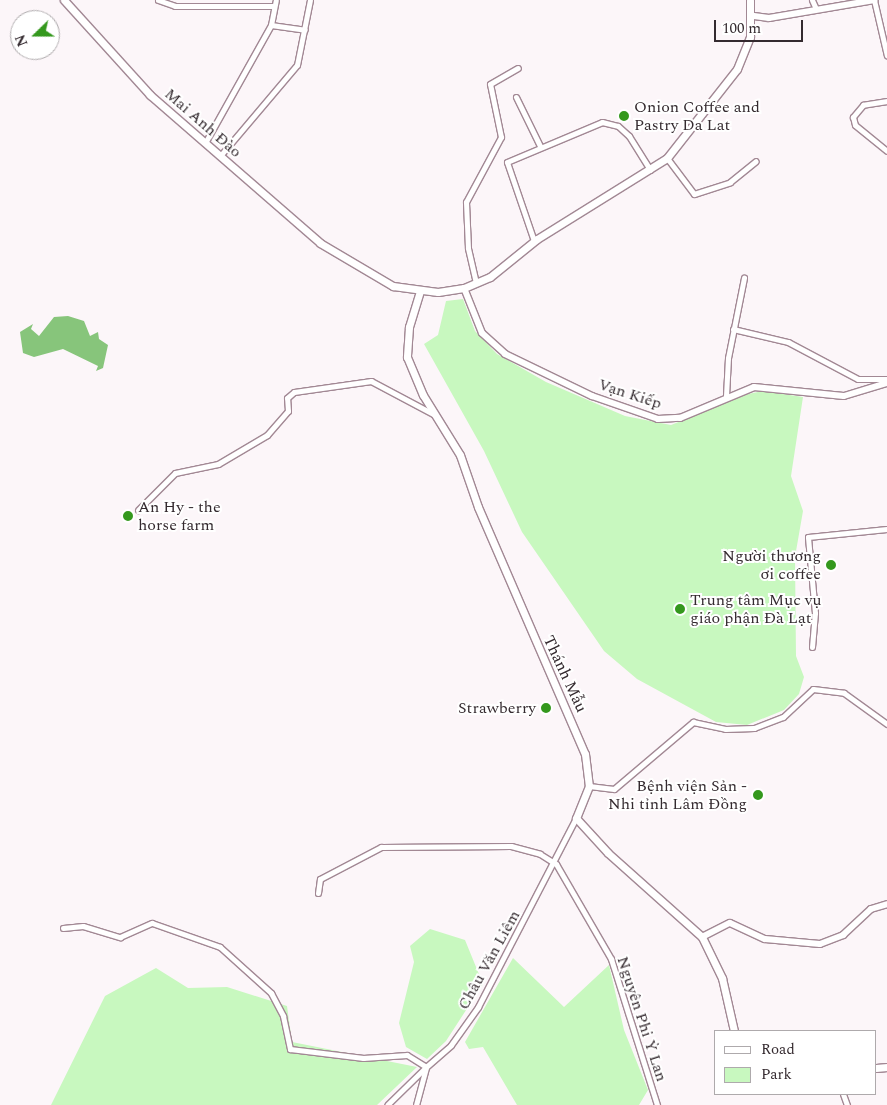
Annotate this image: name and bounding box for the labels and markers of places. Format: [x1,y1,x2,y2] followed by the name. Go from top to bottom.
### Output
[634,97,760,135] place label: Onion Coffee and Pastry Da Lat
[618,110,630,122] marker: Onion Coffee and Pastry Da Lat
[138,497,221,535] place label: An Hy - the horse farm
[122,510,134,522] marker: An Hy - the horse farm
[722,546,821,584] place label: Người thương ơi coffee
[825,559,837,571] marker: Người thương ơi coffee
[690,590,821,628] place label: Trung tâm Mục vụ giáo phận Đà Lạt
[674,603,686,615] marker: Trung tâm Mục vụ giáo phận Đà Lạt
[458,698,536,718] place label: Strawberry
[540,702,552,714] marker: Strawberry
[608,776,747,814] place label: Bệnh viện Sản - Nhi tỉnh Lâm Đồng
[751,788,765,802] marker: Bệnh viện Sản - Nhi tỉnh Lâm Đồng

